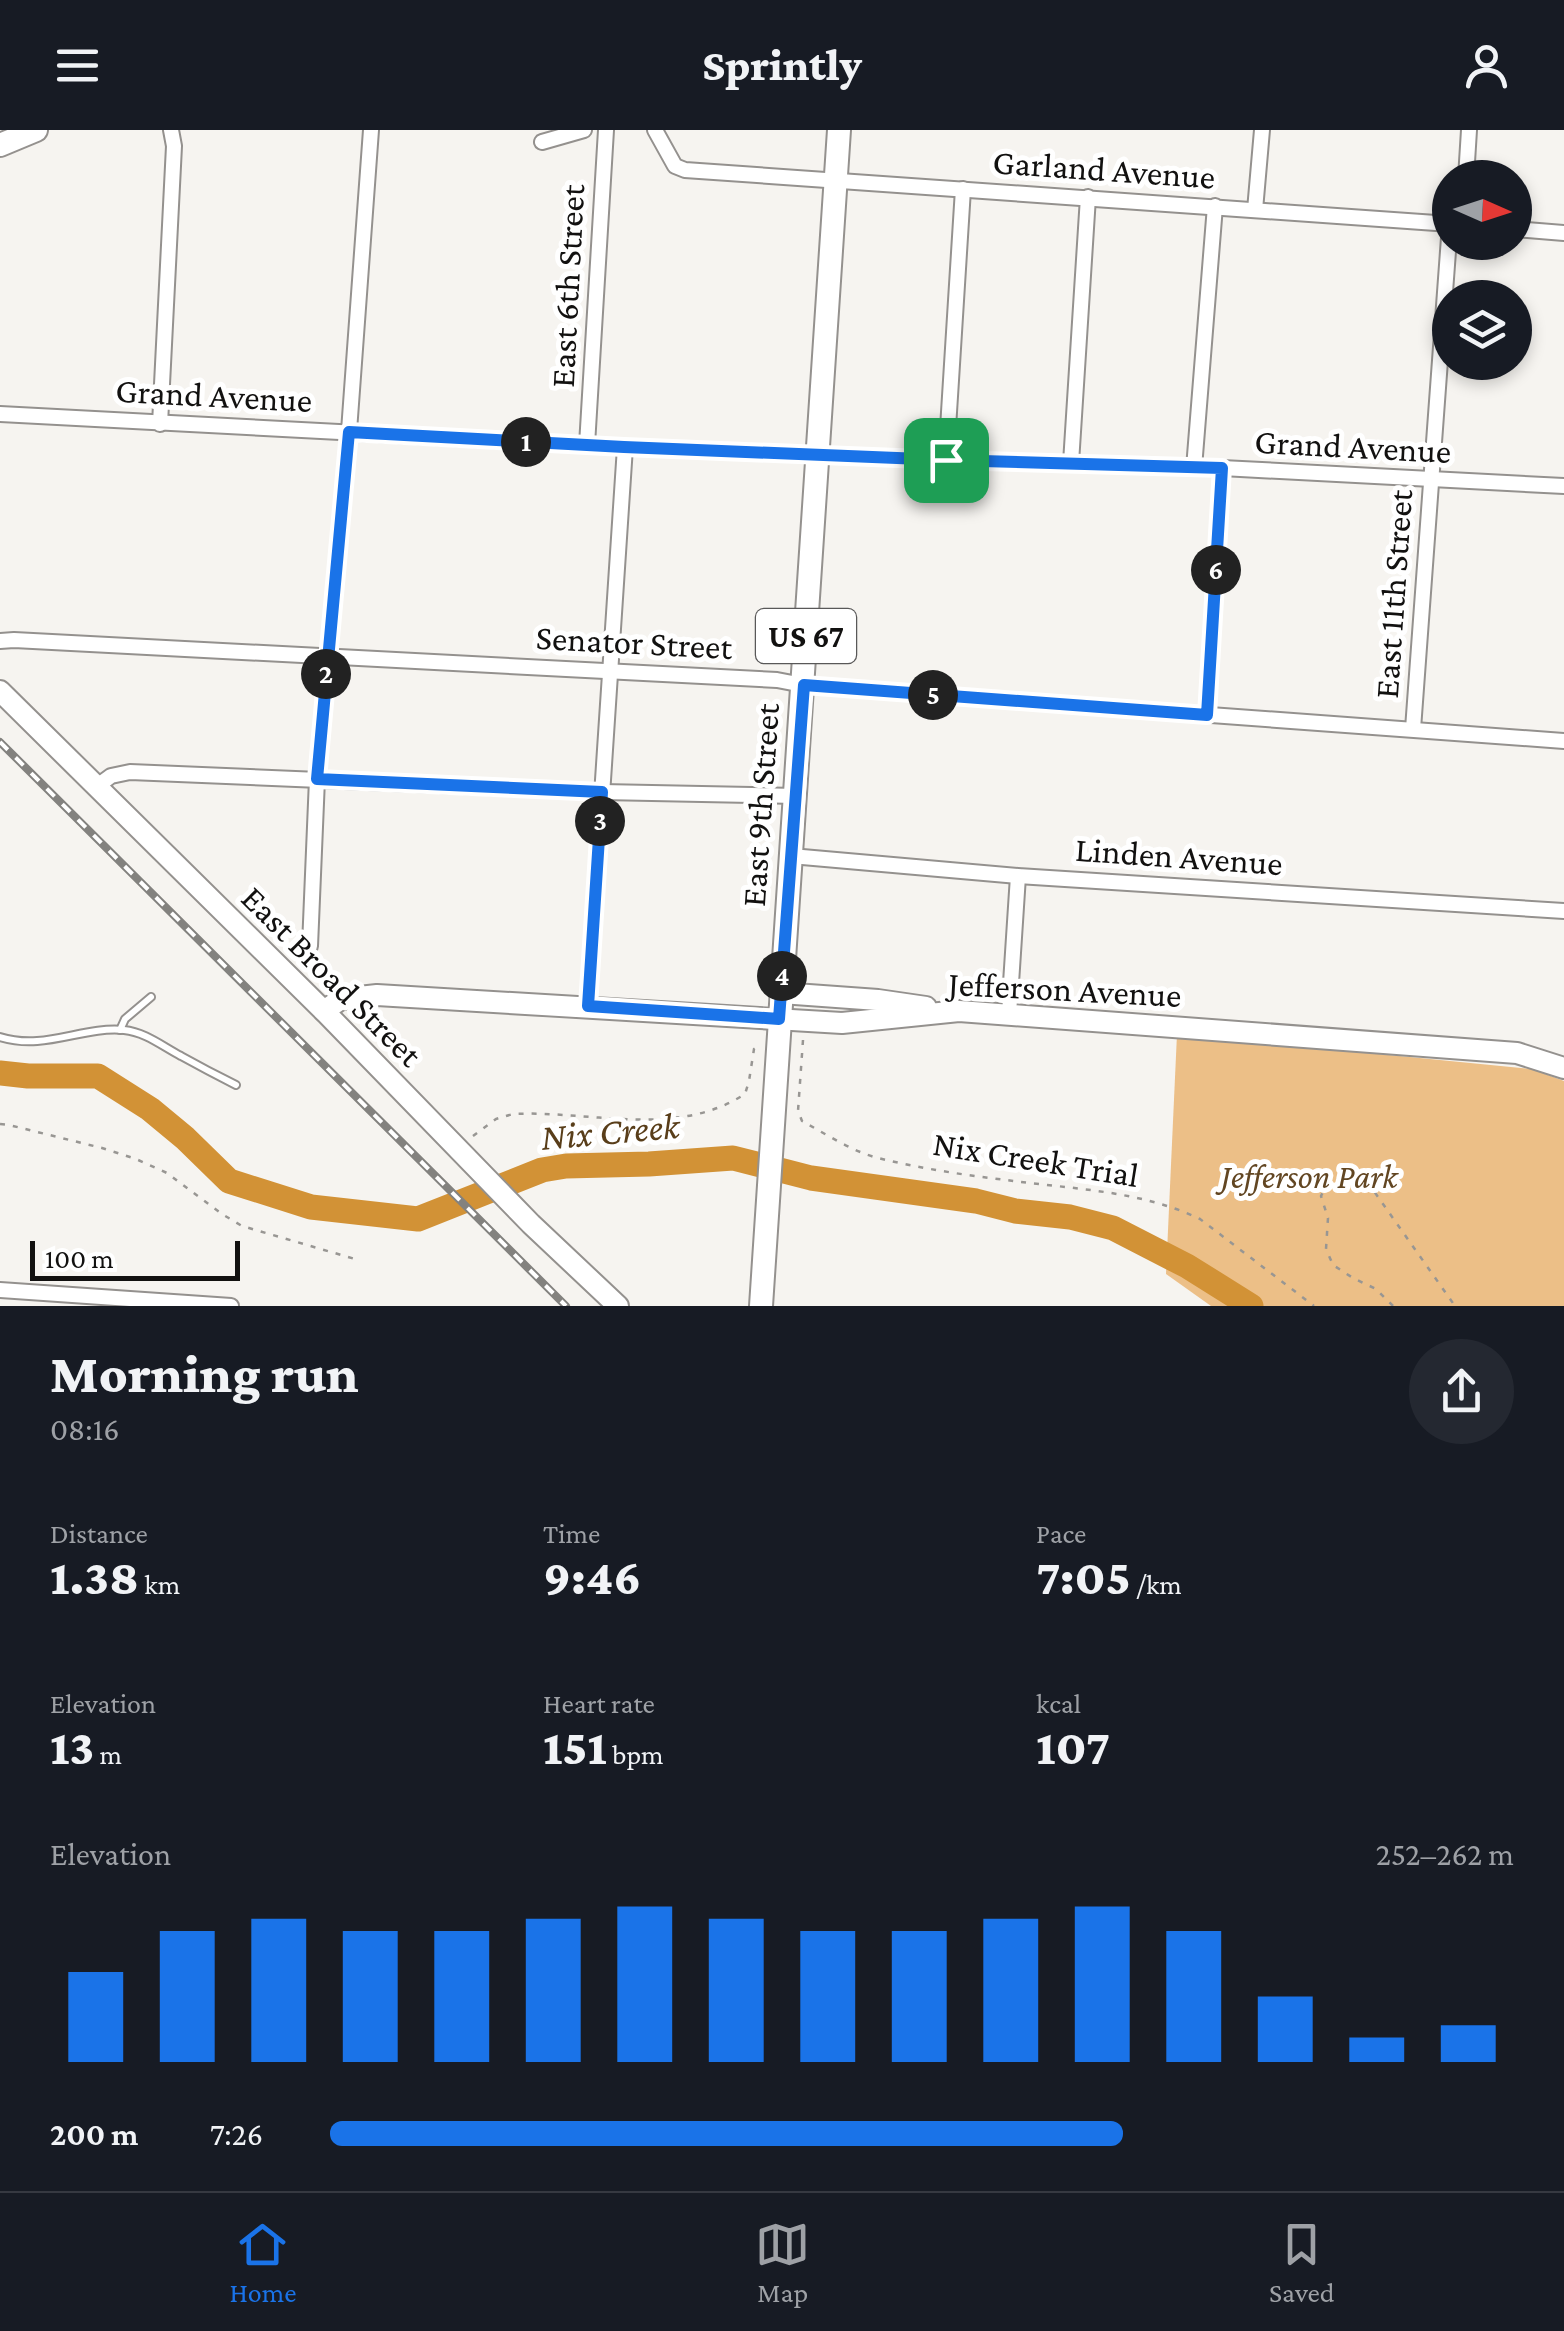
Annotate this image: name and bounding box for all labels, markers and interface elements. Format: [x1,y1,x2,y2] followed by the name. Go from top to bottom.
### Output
[50,38,105,93] icon: menu
[1459,38,1514,93] icon: person
[702,40,862,90] text: Sprintly
[991,142,1216,197] street label: Garland Avenue
[1432,160,1532,260] north arrow
[1432,160,1532,380] map controls
[543,183,592,389] street label: East 6th Street
[1432,280,1532,380] button: layers
[115,371,313,420] street label: Grand Avenue
[501,417,551,467] pin: 1
[904,418,989,503] pin
[1254,422,1452,471] street label: Grand Avenue
[521,426,531,457] text: 1
[919,433,974,488] icon: arrive
[1367,488,1420,700] street label: East 11th Street
[1191,545,1241,595] pin: 6
[1208,554,1224,585] text: 6
[756,609,856,663] road number: US 67
[535,618,734,667] street label: Senator Street
[301,649,351,699] pin: 2
[319,658,333,689] text: 2
[908,670,958,720] pin: 5
[926,679,940,710] text: 5
[734,702,787,908] street label: East 9th Street
[575,796,625,846] pin: 3
[593,805,607,836] text: 3
[1074,830,1284,883] street label: Linden Avenue
[234,878,430,1075] street label: East Broad Street
[757,951,807,1001] pin: 4
[774,960,790,991] text: 4
[944,964,1183,1015] street label: Jefferson Avenue
[539,1104,682,1158] water label: Nix Creek
[930,1124,1141,1195] street label: Nix Creek Trial
[1214,1157,1399,1196] park label: Jefferson Park
[30,1236,240,1280] scale bar
[45,1243,114,1274] text: 100 m
[1409,1339,1514,1444] button: share
[50,1343,359,1404] text: Morning run
[50,1411,120,1447] text: 08:16
[50,1518,148,1549] text: Distance
[543,1518,600,1549] text: Time
[1036,1518,1086,1549] text: Pace
[50,1549,139,1605] text: 1.38
[543,1549,641,1605] text: 9:46
[1036,1549,1131,1605] text: 7:05
[139,1569,180,1600] text: km
[1131,1569,1182,1600] text: /km
[50,1688,156,1719] text: Elevation
[543,1688,655,1719] text: Heart rate
[1036,1688,1081,1719] text: kcal
[50,1719,94,1775] text: 13
[543,1719,607,1775] text: 151
[1036,1719,1110,1775] text: 107
[94,1739,122,1770] text: m
[607,1739,664,1770] text: bpm
[50,1836,171,1872] text: Elevation
[1376,1836,1514,1872] text: 252–262 m
[50,2116,138,2152] text: 200 m
[210,2116,263,2152] text: 7:26
[229,2217,296,2308] tab: Home
[755,2217,810,2308] tab: Map
[1269,2217,1335,2308] tab: Saved

